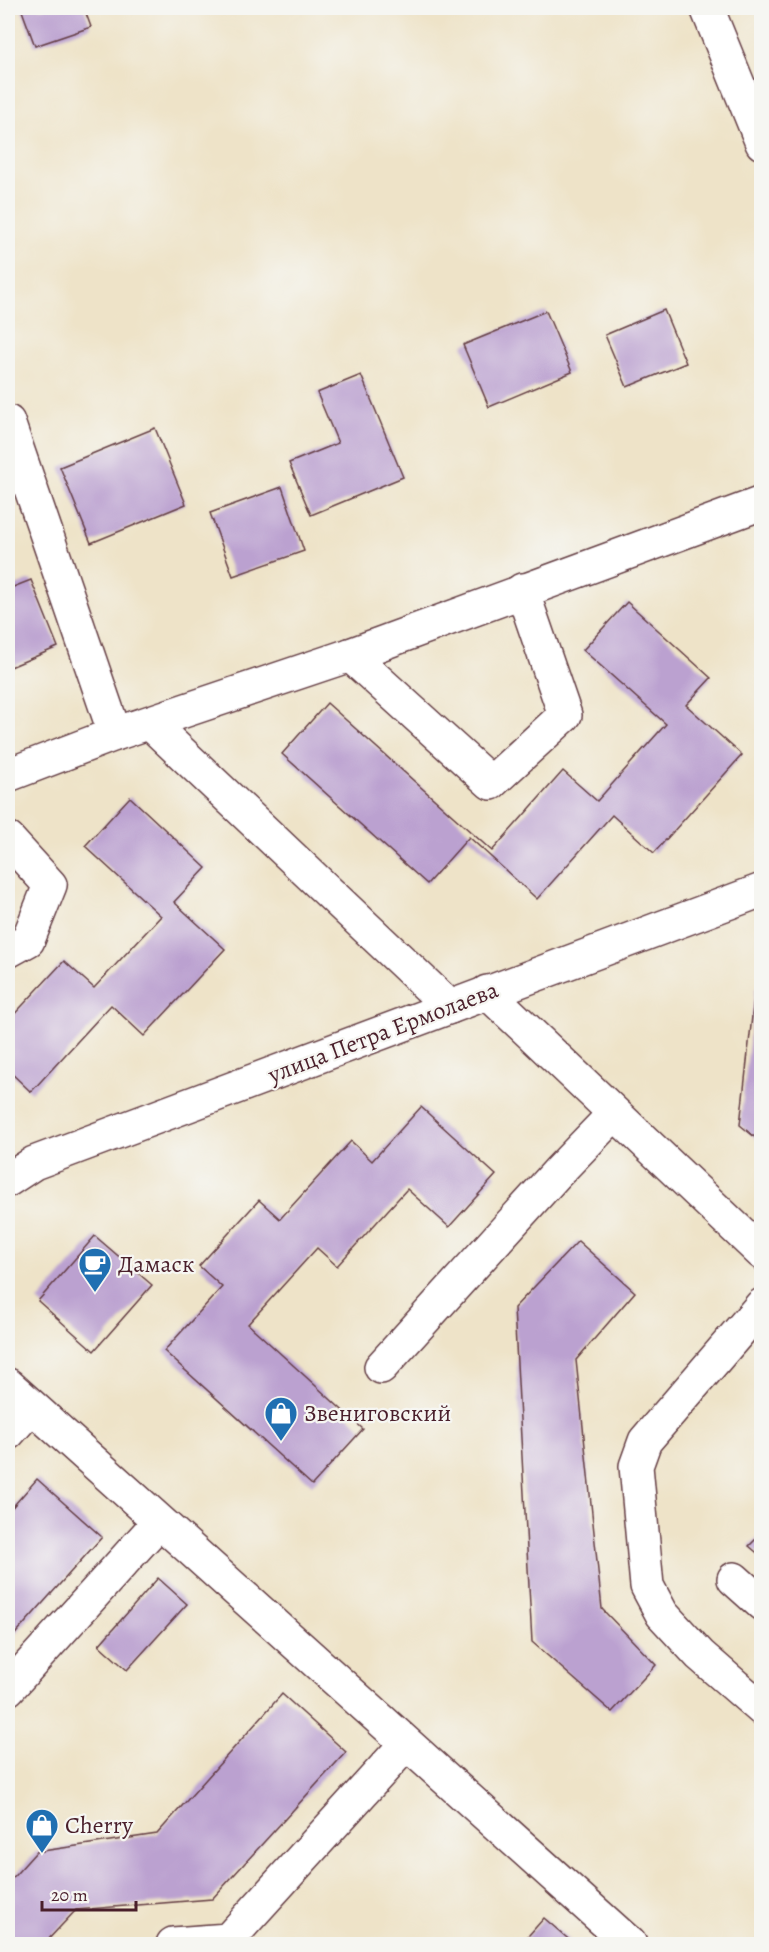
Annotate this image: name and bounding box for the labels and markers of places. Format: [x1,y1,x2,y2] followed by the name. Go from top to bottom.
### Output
[77,1246,113,1293] cafe icon: Дамаск
[118,1248,194,1280] place label: Дамаск
[263,1395,299,1442] shop icon: Звениговский
[304,1397,451,1429] place label: Звениговский
[24,1807,60,1854] shop icon: Cherry
[65,1809,133,1841] place label: Cherry

